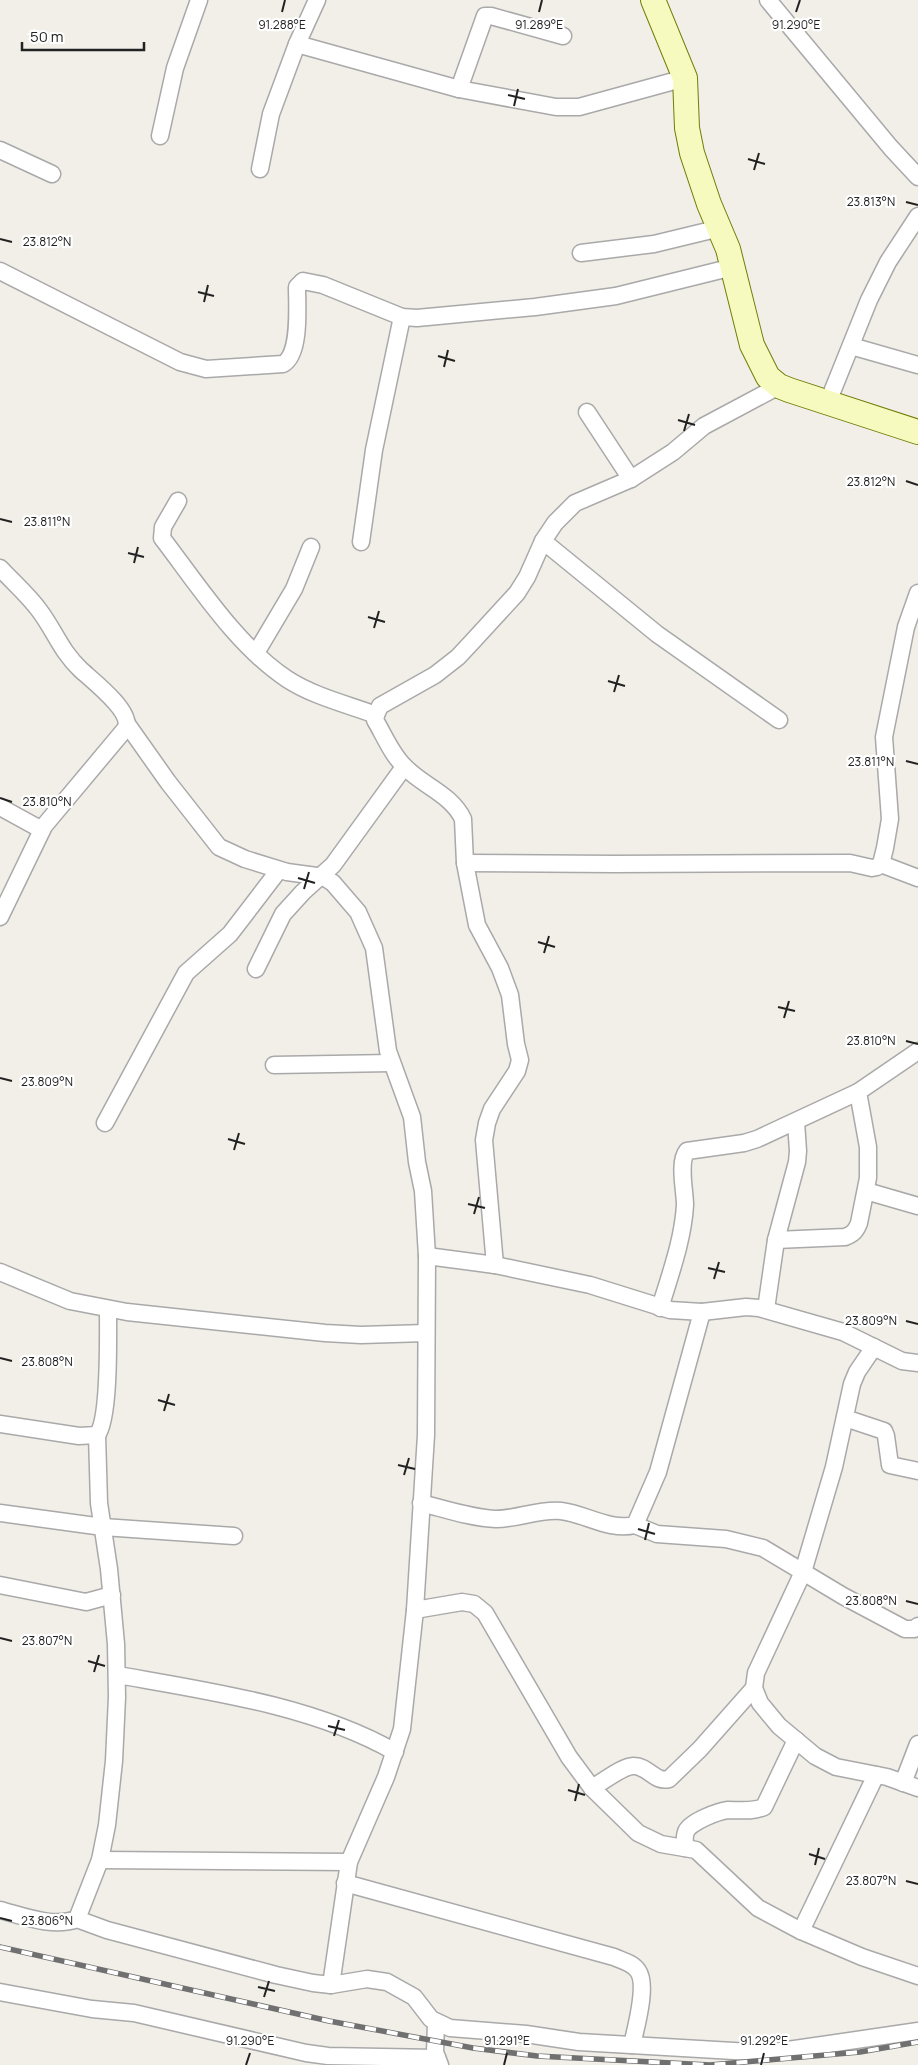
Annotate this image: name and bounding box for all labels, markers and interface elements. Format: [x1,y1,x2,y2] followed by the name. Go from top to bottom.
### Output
[258,16,306,33] text: 91.288°E
[515,16,563,33] text: 91.289°E
[772,16,820,33] text: 91.290°E
[22,20,145,52] scale bar
[30,26,64,47] text: 50 m
[847,193,895,210] text: 23.813°N
[23,233,71,250] text: 23.812°N
[847,473,895,490] text: 23.812°N
[24,513,70,530] text: 23.811°N
[848,753,894,770] text: 23.811°N
[22,793,72,810] text: 23.810°N
[846,1032,896,1049] text: 23.810°N
[21,1073,73,1090] text: 23.809°N
[845,1312,897,1329] text: 23.809°N
[21,1353,73,1370] text: 23.808°N
[845,1592,897,1609] text: 23.808°N
[22,1632,72,1649] text: 23.807°N
[846,1872,896,1889] text: 23.807°N
[21,1912,73,1929] text: 23.806°N
[226,2032,274,2049] text: 91.290°E
[484,2032,530,2049] text: 91.291°E
[740,2032,788,2049] text: 91.292°E

